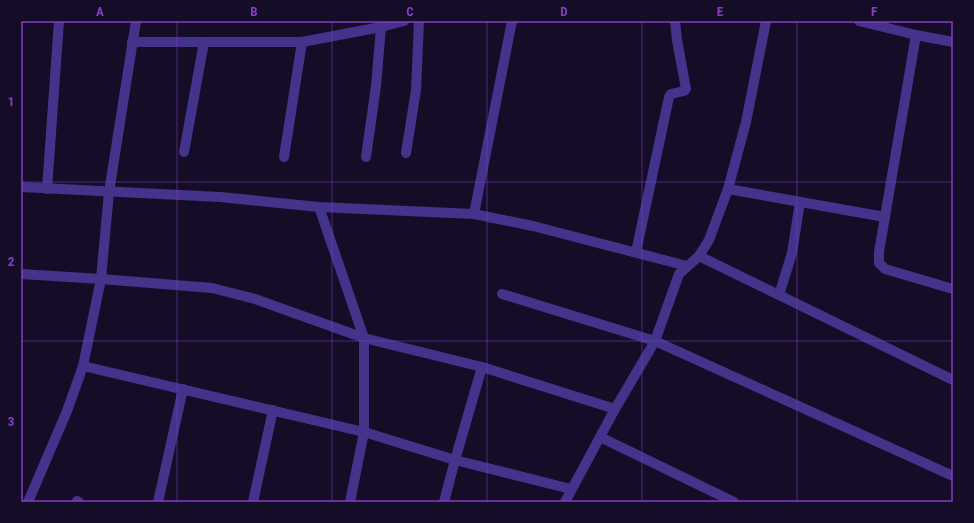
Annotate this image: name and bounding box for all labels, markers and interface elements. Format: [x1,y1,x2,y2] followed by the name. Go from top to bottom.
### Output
[96,4,104,19] text: A
[250,4,258,19] text: B
[406,4,414,19] text: C
[560,4,568,19] text: D
[717,4,724,19] text: E
[871,4,877,19] text: F
[8,94,14,109] text: 1
[8,254,15,269] text: 2
[8,414,14,429] text: 3

